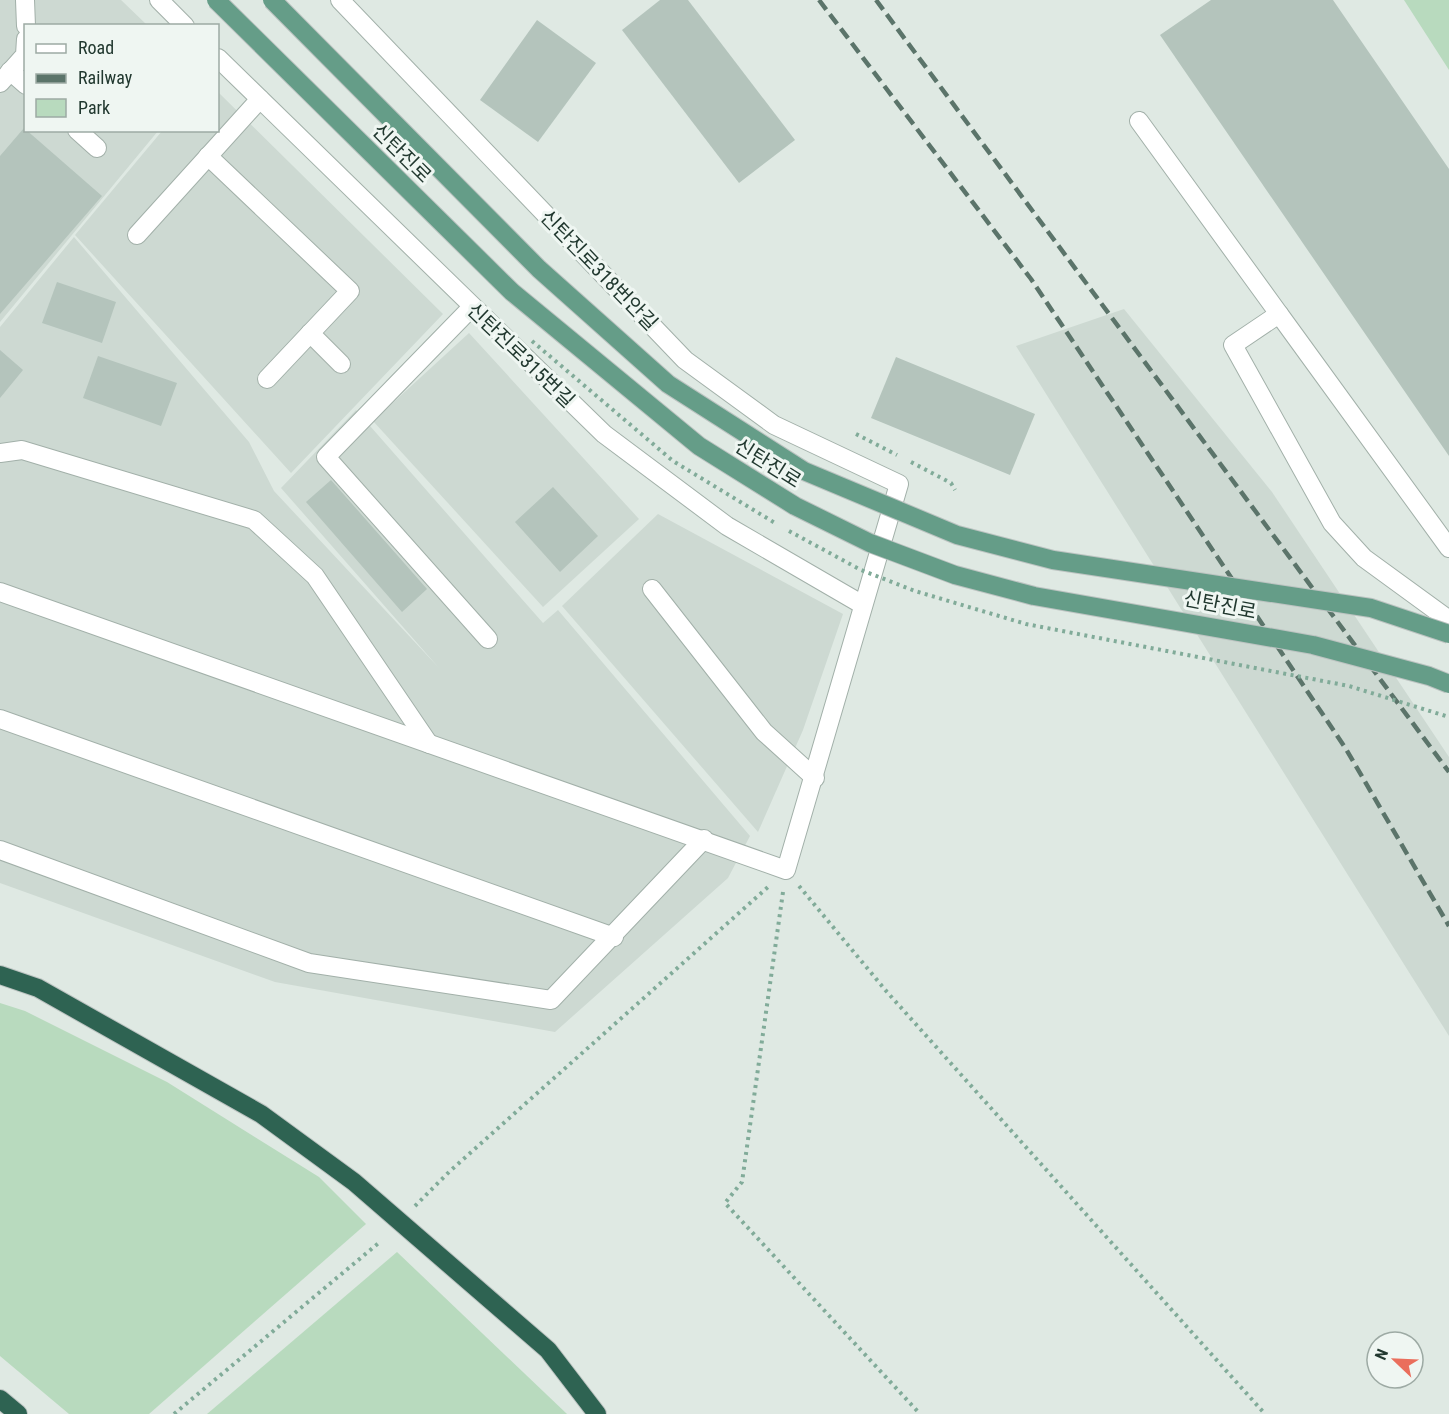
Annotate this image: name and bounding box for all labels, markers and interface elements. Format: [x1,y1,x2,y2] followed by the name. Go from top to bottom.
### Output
[24,24,219,132] legend
[78,37,114,58] text: Road
[78,67,133,88] text: Railway
[78,97,110,118] text: Park
[367,118,437,188] street label: 신탄진로
[535,205,663,335] street label: 신탄진로318번안길
[462,298,580,412] street label: 신탄진로315번길
[730,433,806,493] street label: 신탄진로
[1182,586,1258,624] street label: 신탄진로
[1365,1330,1425,1390] north arrow
[1371,1346,1392,1363] text: N

